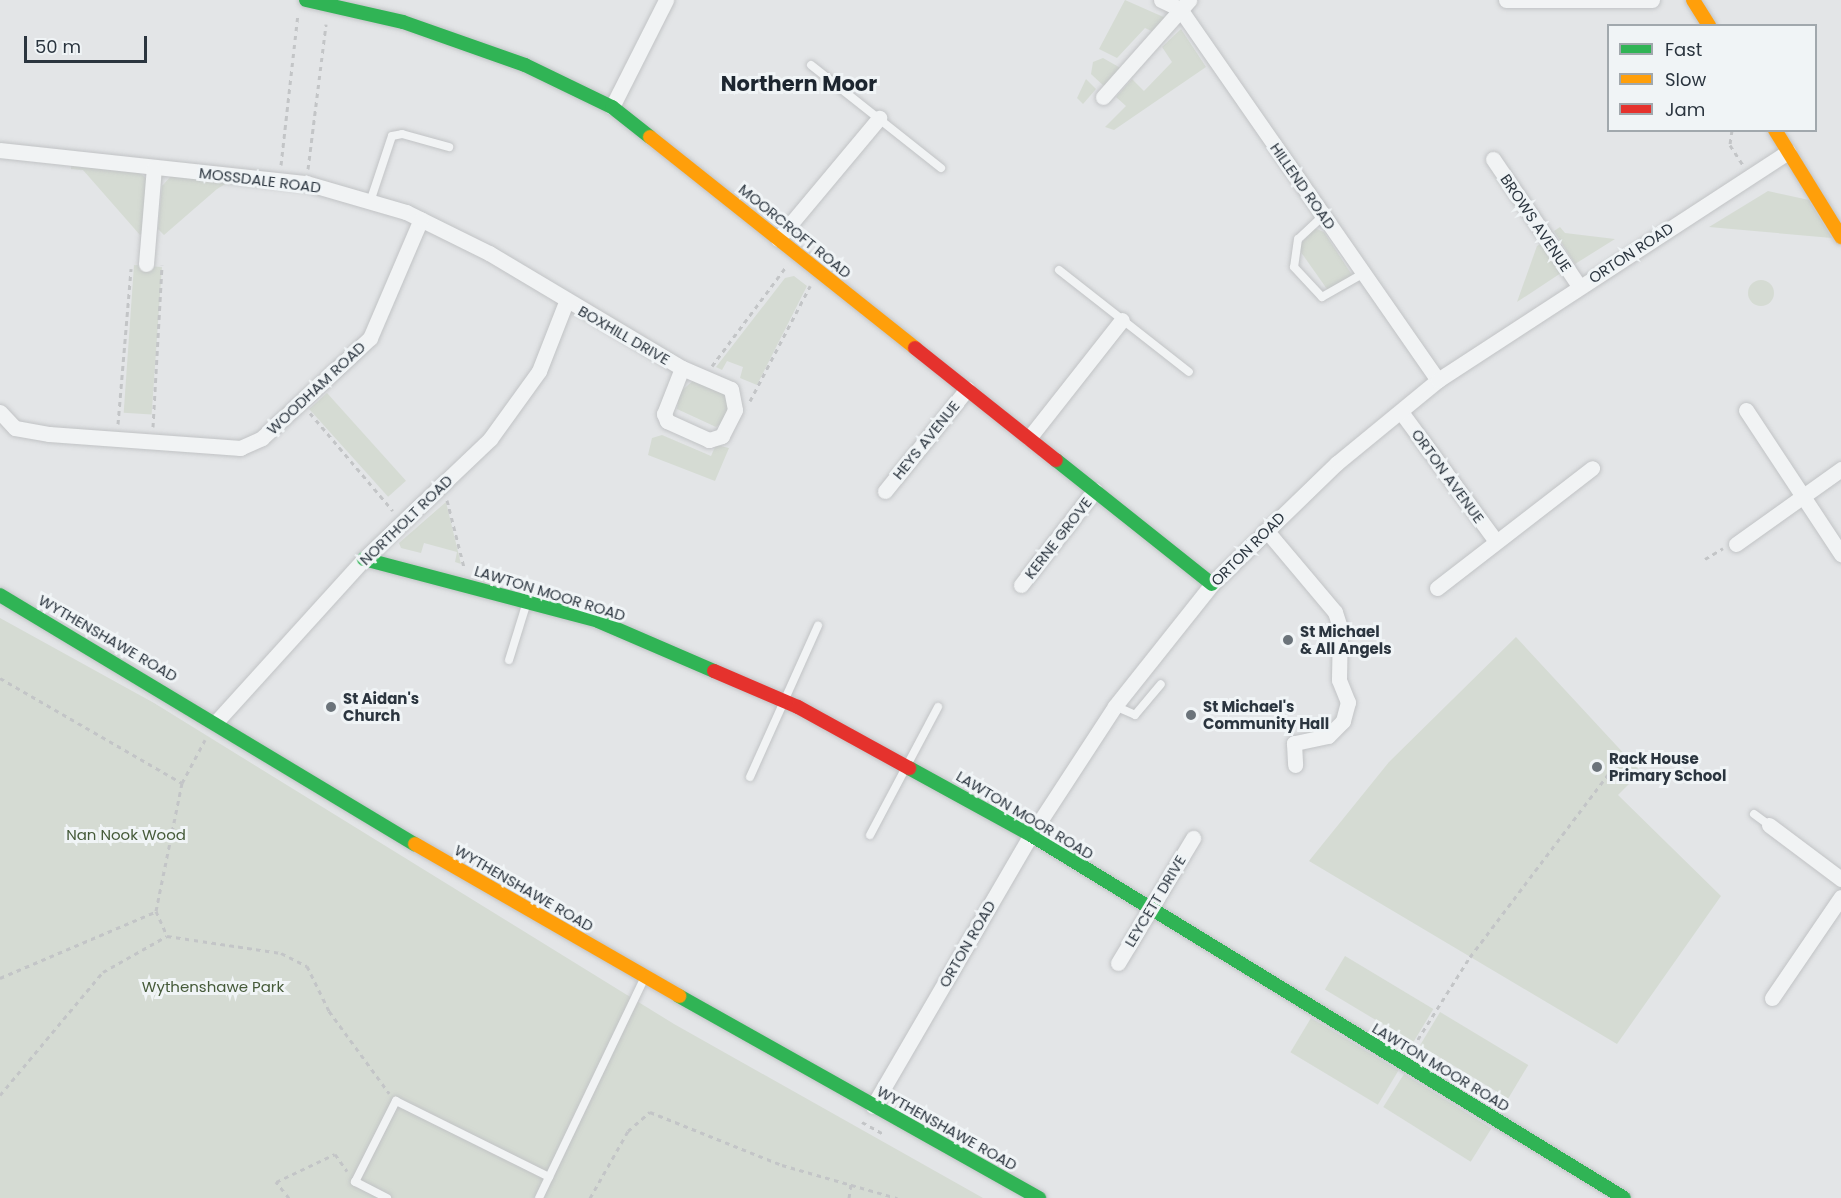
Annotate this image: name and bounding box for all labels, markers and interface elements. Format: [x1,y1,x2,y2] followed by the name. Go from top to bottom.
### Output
[27,24,150,62] scale bar
[1607,24,1817,132] legend
[35,34,81,59] text: 50 m
[1665,37,1702,62] text: Fast
[1665,67,1706,92] text: Slow
[721,71,877,97] district label: Northern Moor
[1665,97,1705,122] text: Jam
[1267,139,1339,233] street label: HILLEND ROAD
[198,164,322,196] street label: MOSSDALE ROAD
[1497,171,1575,275] street label: BROWS AVENUE
[735,180,855,282] street label: MOORCROFT ROAD
[1585,219,1677,287] street label: ORTON ROAD
[575,302,673,368] street label: BOXHILL DRIVE
[263,338,369,438] street label: WOODHAM ROAD
[889,397,963,483] street label: HEYS AVENUE
[1408,426,1488,526] street label: ORTON AVENUE
[356,471,456,569] street label: NORTHOLT ROAD
[1021,494,1095,582] street label: KERNE GROVE
[1207,508,1289,590] street label: ORTON ROAD
[472,561,628,625] street label: LAWTON MOOR ROAD
[35,591,181,685] street label: WYTHENSHAWE ROAD
[1300,622,1392,657] place label: St Michael & All Angels
[1281,633,1295,647] marker: St Michael & All Angels
[343,689,419,724] place label: St Aidan's Church
[1203,697,1329,732] place label: St Michael's Community Hall
[324,700,338,714] marker: St Aidan's Church
[1184,708,1198,722] marker: St Michael's Community Hall
[1609,749,1726,784] place label: Rack House Primary School
[1590,760,1604,774] marker: Rack House Primary School
[953,767,1097,863] street label: LAWTON MOOR ROAD
[66,826,186,844] park label: Nan Nook Wood
[451,841,597,935] street label: WYTHENSHAWE ROAD
[1121,852,1189,950] street label: LEYCETT DRIVE
[935,898,999,990] street label: ORTON ROAD
[142,978,284,996] park label: Wythenshawe Park
[1369,1019,1513,1115] street label: LAWTON MOOR ROAD
[874,1082,1020,1174] street label: WYTHENSHAWE ROAD

